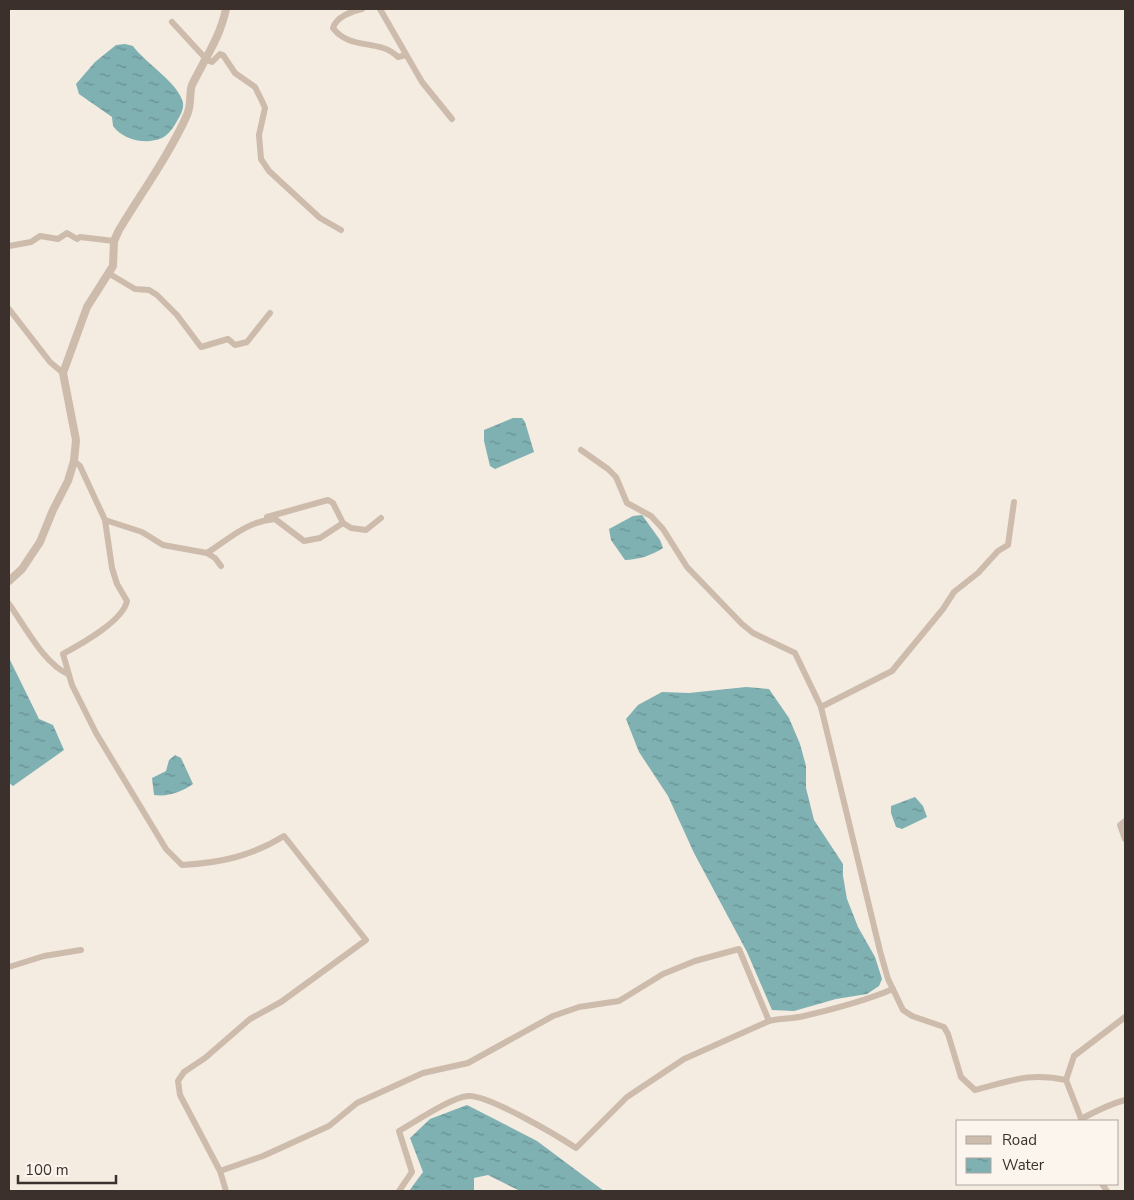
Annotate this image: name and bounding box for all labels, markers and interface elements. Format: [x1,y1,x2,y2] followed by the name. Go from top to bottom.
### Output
[956,1120,1119,1185] legend
[1002,1130,1037,1150] text: Road
[18,1152,115,1184] scale bar
[1002,1155,1045,1175] text: Water
[25,1160,69,1180] text: 100 m

